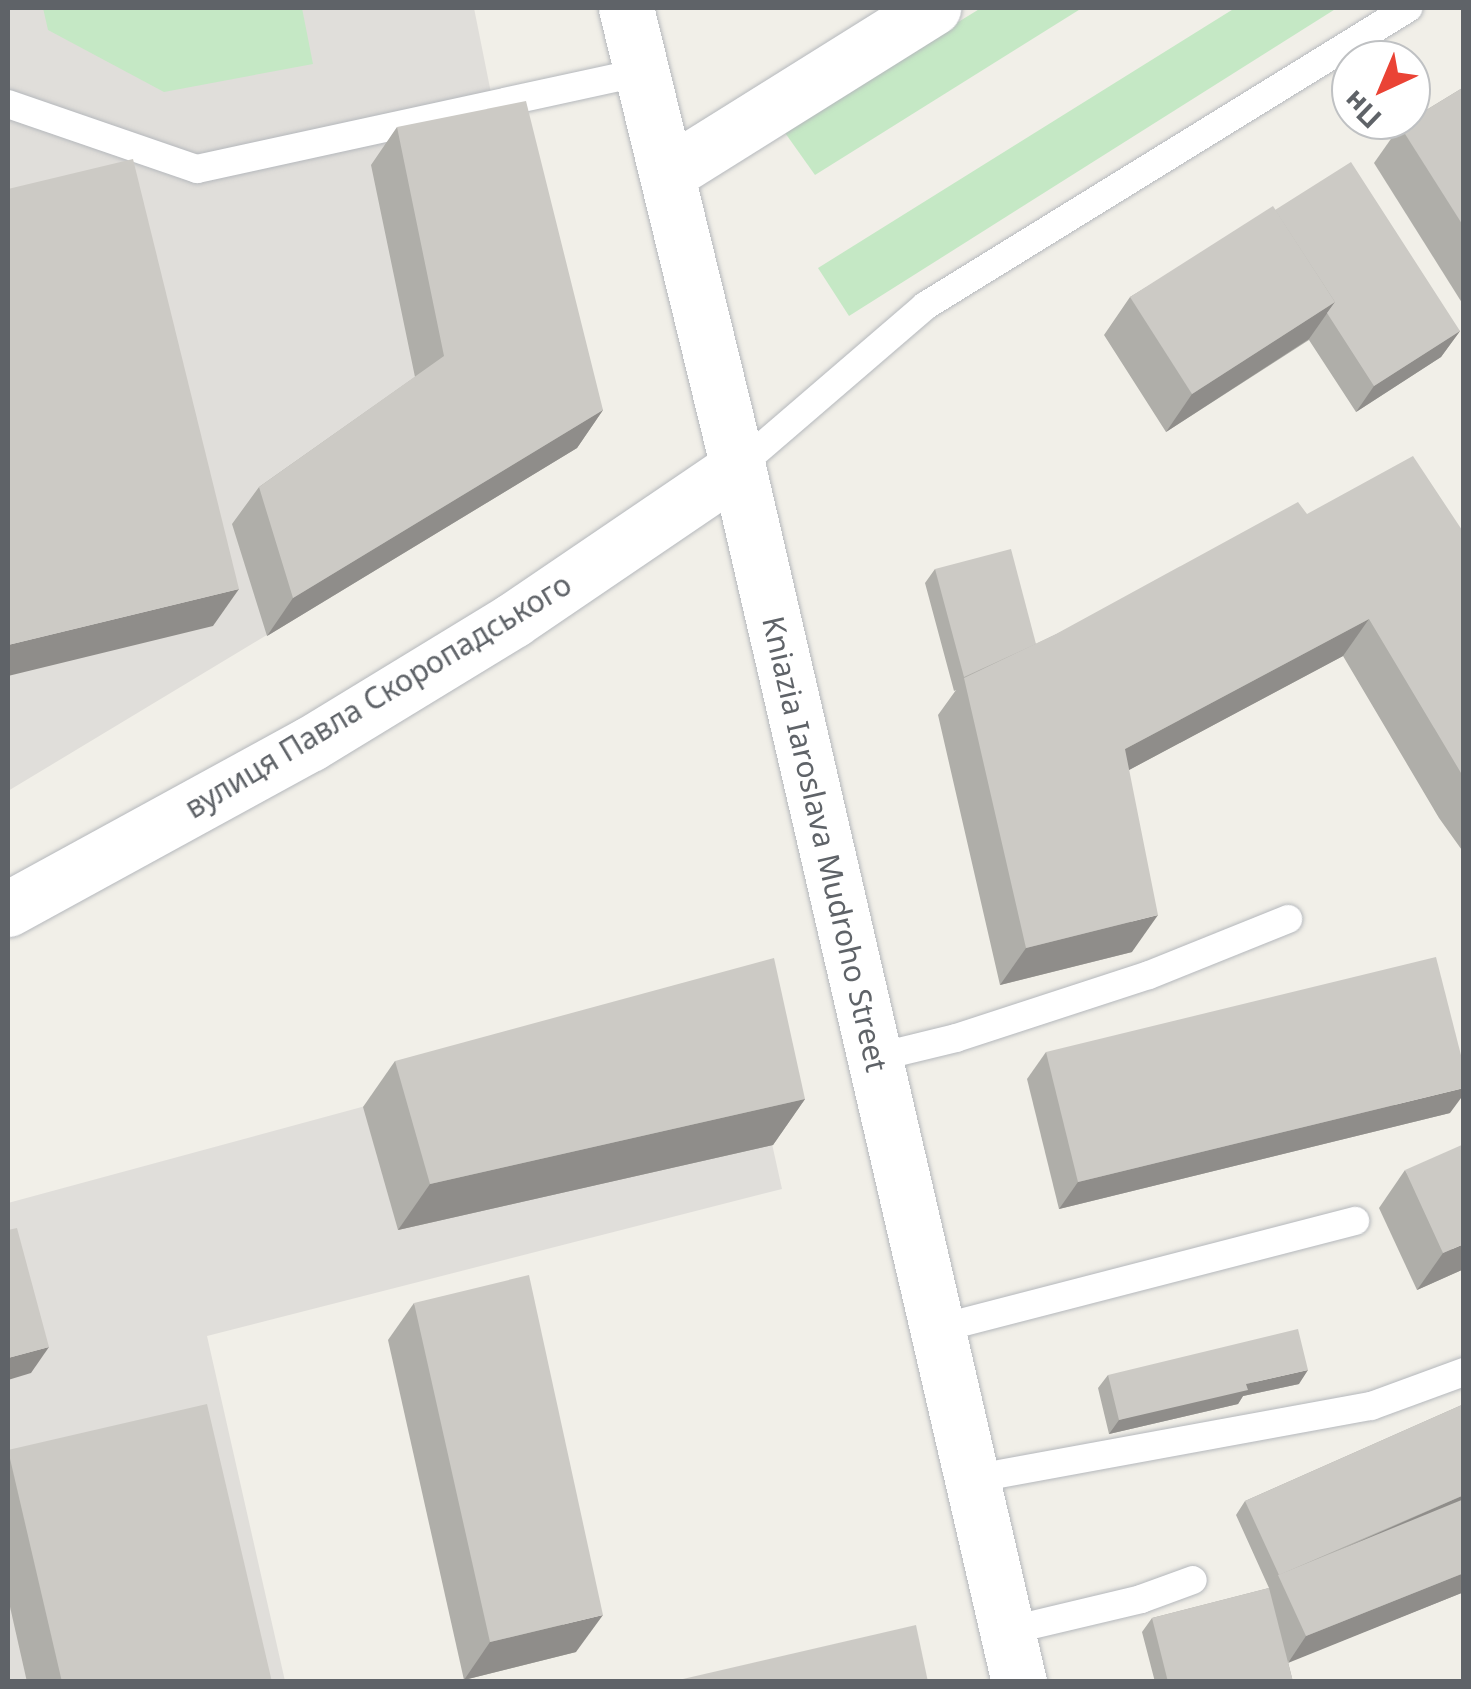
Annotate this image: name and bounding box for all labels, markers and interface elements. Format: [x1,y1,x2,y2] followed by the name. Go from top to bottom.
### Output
[1331,40,1431,140] north arrow
[1334,83,1389,138] text: Пн
[178,566,578,826] street label: вулиця Павла Скоропадського
[755,613,895,1075] street label: Kniazia Iaroslava Mudroho Street

